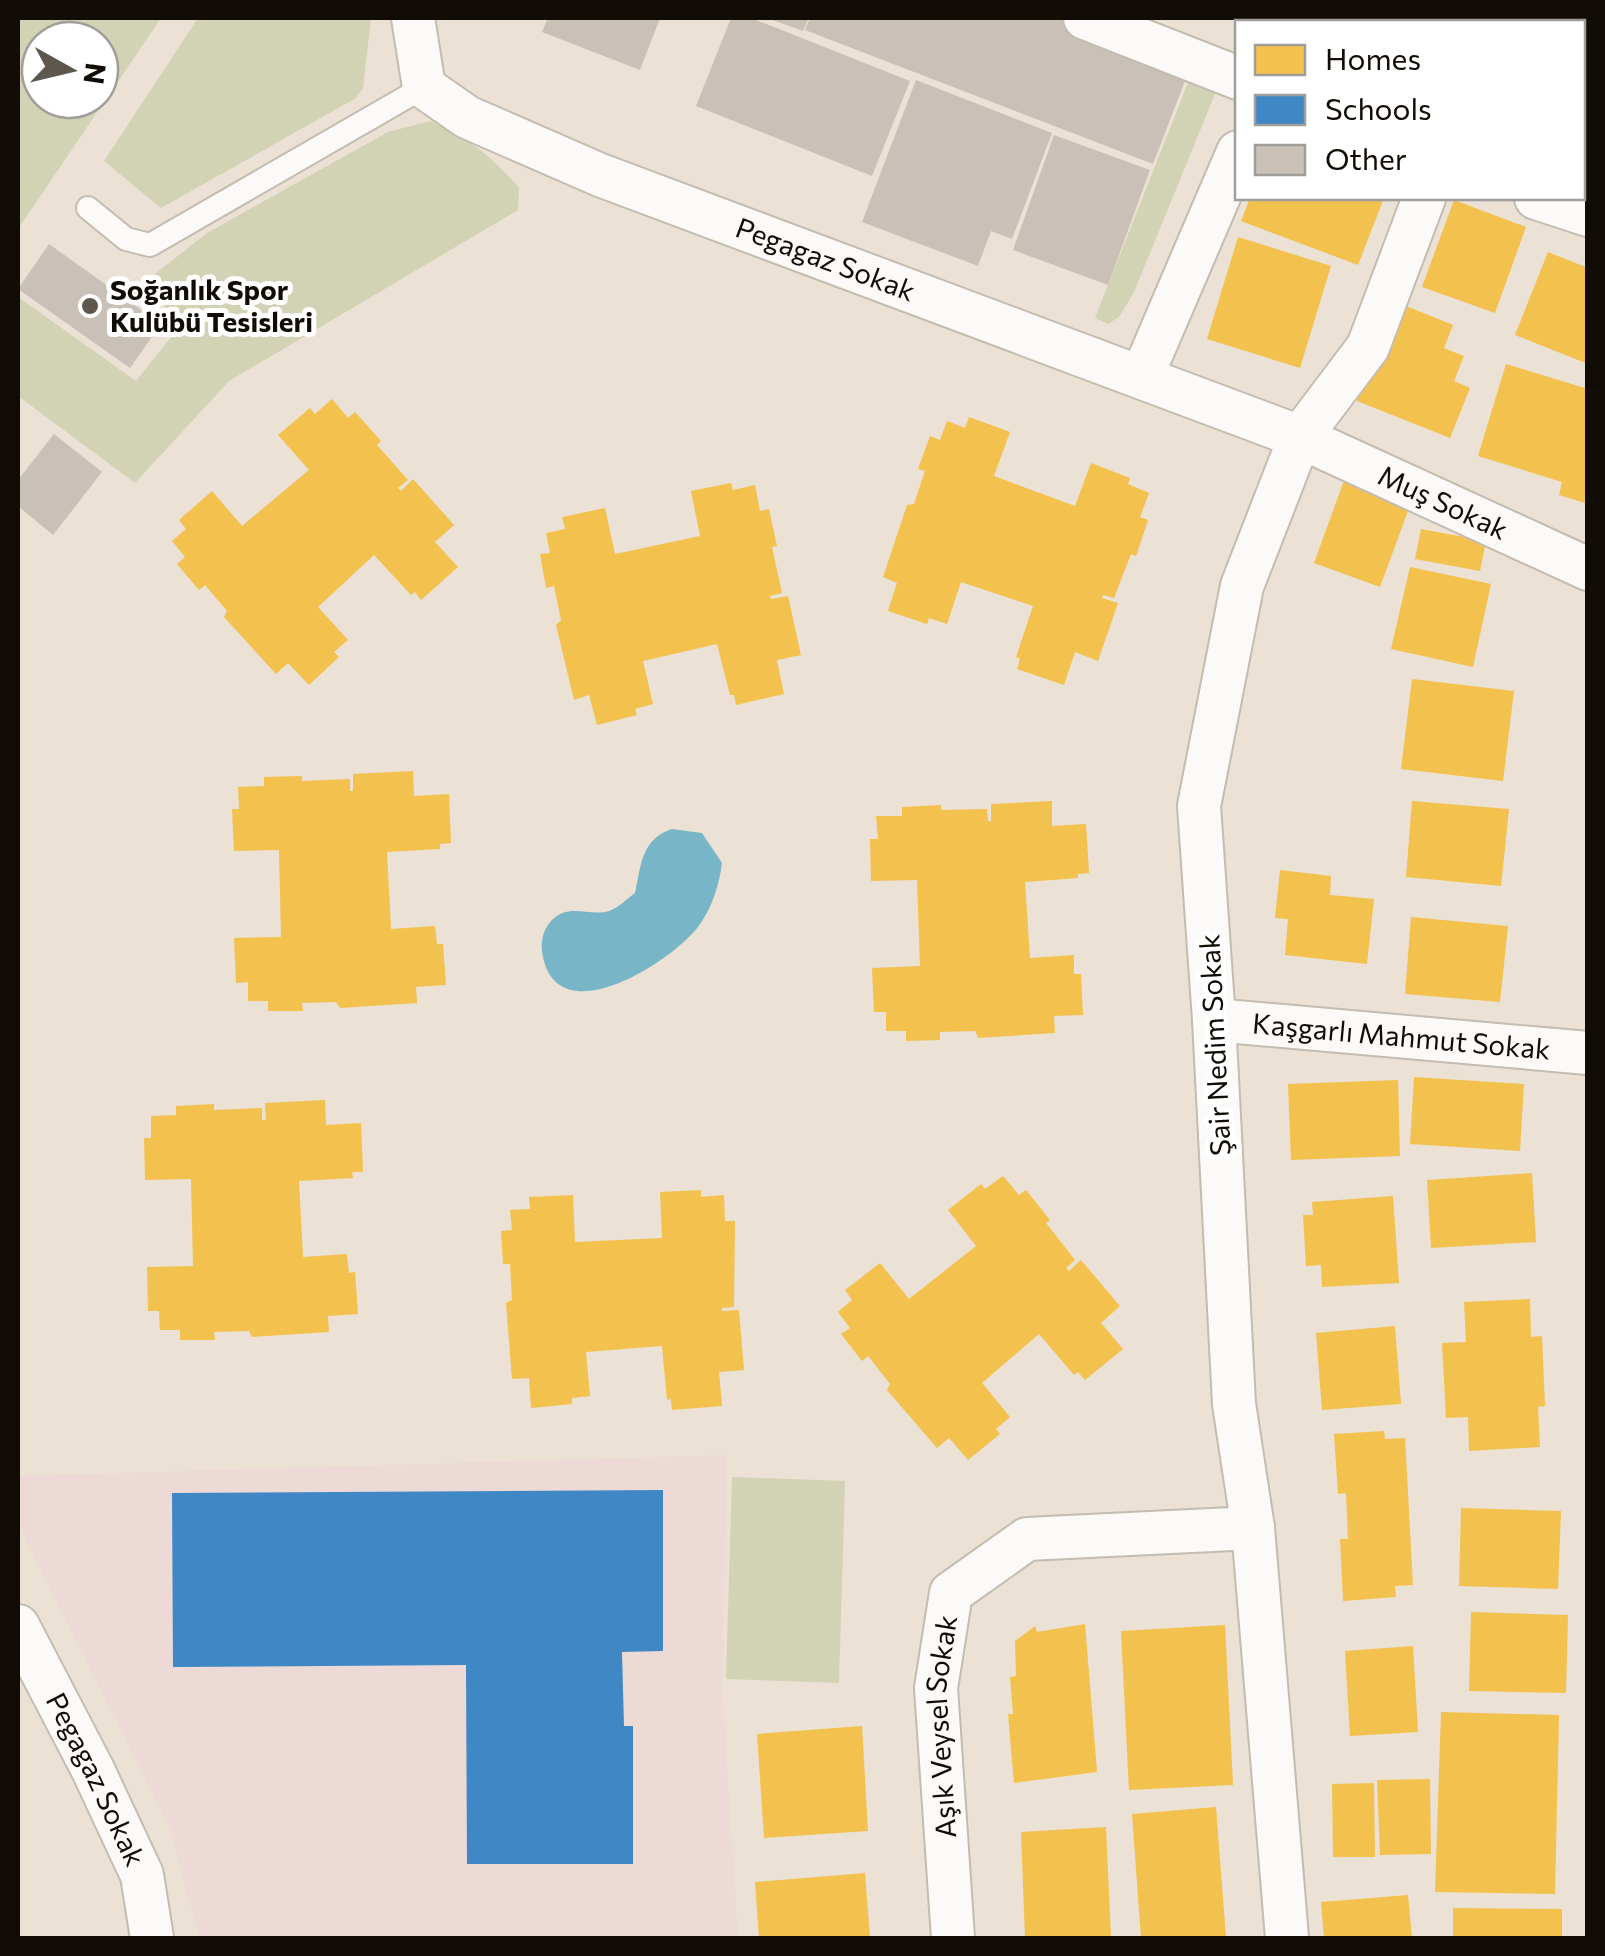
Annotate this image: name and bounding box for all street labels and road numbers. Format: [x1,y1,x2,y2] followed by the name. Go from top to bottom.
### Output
[731,209,920,307] street label: Pegagaz Sokak
[1373,457,1513,546] street label: Muş Sokak
[1191,933,1237,1157] street label: Şair Nedim Sokak
[1251,1005,1552,1066] street label: Kaşgarlı Mahmut Sokak
[917,1613,963,1840] street label: Aşık Veysel Sokak
[40,1687,153,1871] street label: Pegagaz Sokak

